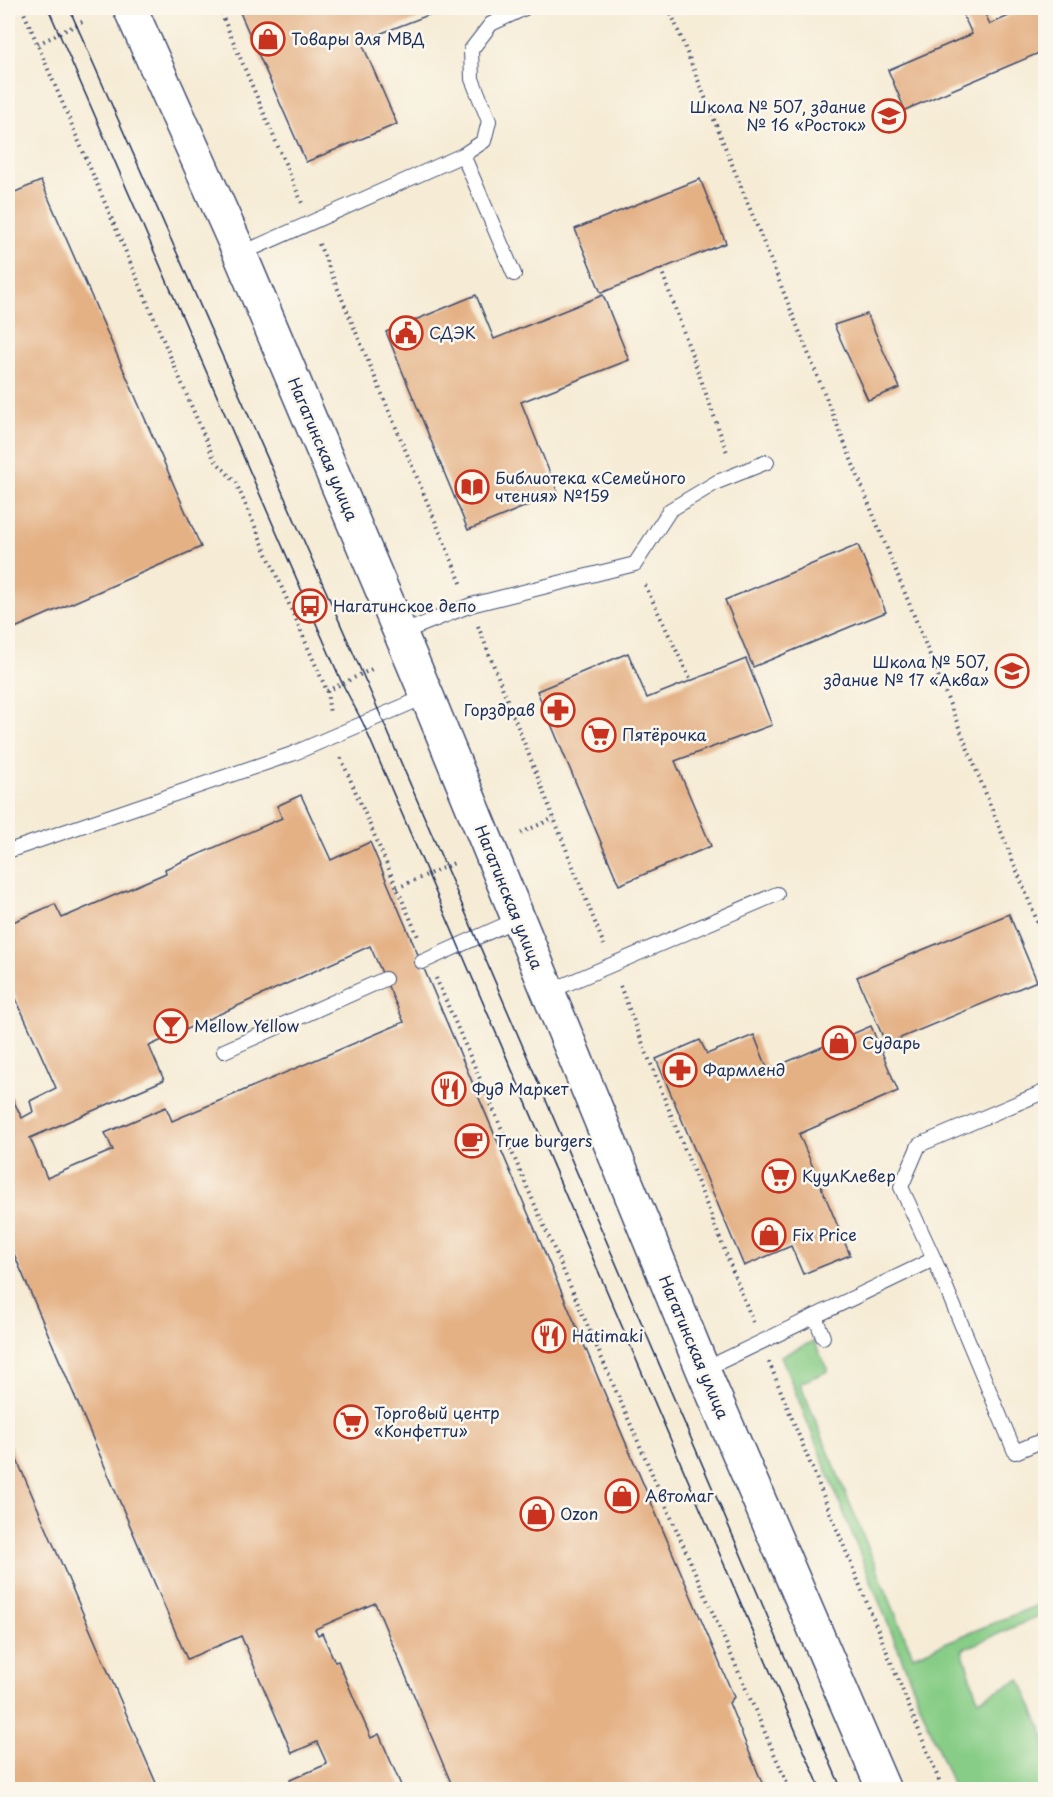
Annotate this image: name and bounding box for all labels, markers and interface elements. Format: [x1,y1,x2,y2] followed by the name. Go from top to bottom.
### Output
[250,21,286,57] shop icon: Товары для МВД
[291,26,425,50] place label: Товары для МВД
[690,94,866,136] place label: Школа № 507, здание № 16 «Росток»
[871,98,907,134] school or university icon: Школа № 507, здание № 16 «Росток»
[388,315,424,351] public building icon: СДЭК
[429,320,476,344] place label: СДЭК
[283,373,365,524] street label: Нагатинская улица
[495,465,686,507] place label: Библиотека «Семейного чтения» №159
[454,469,490,505] library icon: Библиотека «Семейного чтения» №159
[292,588,328,624] bus stop icon: Нагатинское депо
[333,593,476,617] place label: Нагатинское депо
[823,649,989,691] place label: Школа № 507, здание № 17 «Аква»
[994,653,1030,689] school or university icon: Школа № 507, здание № 17 «Аква»
[540,692,576,728] pharmacy icon: Горздрав
[464,697,535,721] place label: Горздрав
[581,717,617,753] supermarket icon: Пятёрочка
[622,722,707,746] place label: Пятёрочка
[470,821,550,972] street label: Нагатинская улица
[153,1008,189,1044] bar icon: Mellow Yellow
[194,1013,300,1037] place label: Mellow Yellow
[821,1025,857,1061] shop icon: Сударь
[862,1030,920,1054] place label: Сударь
[662,1052,698,1088] pharmacy icon: Фармленд
[703,1057,785,1081] place label: Фармленд
[431,1071,467,1107] restaurant icon: Фуд Маркет
[472,1076,569,1100] place label: Фуд Маркет
[454,1123,490,1159] cafe icon: True burgers
[495,1128,592,1152] place label: True burgers
[761,1158,797,1194] supermarket icon: КуулКлевер
[802,1163,896,1187] place label: КуулКлевер
[751,1217,787,1253] shop icon: Fix Price
[792,1222,857,1246] place label: Fix Price
[654,1271,736,1422] street label: Нагатинская улица
[531,1318,567,1354] restaurant icon: Hatimaki
[572,1323,643,1347] place label: Hatimaki
[374,1400,500,1442] place label: Торговый центр «Конфетти»
[333,1404,369,1440] supermarket icon: Торговый центр «Конфетти»
[604,1478,640,1514] shop icon: Автомаг
[645,1483,714,1507] place label: Автомаг
[519,1496,555,1532] shop icon: Ozon
[560,1501,598,1525] place label: Ozon

